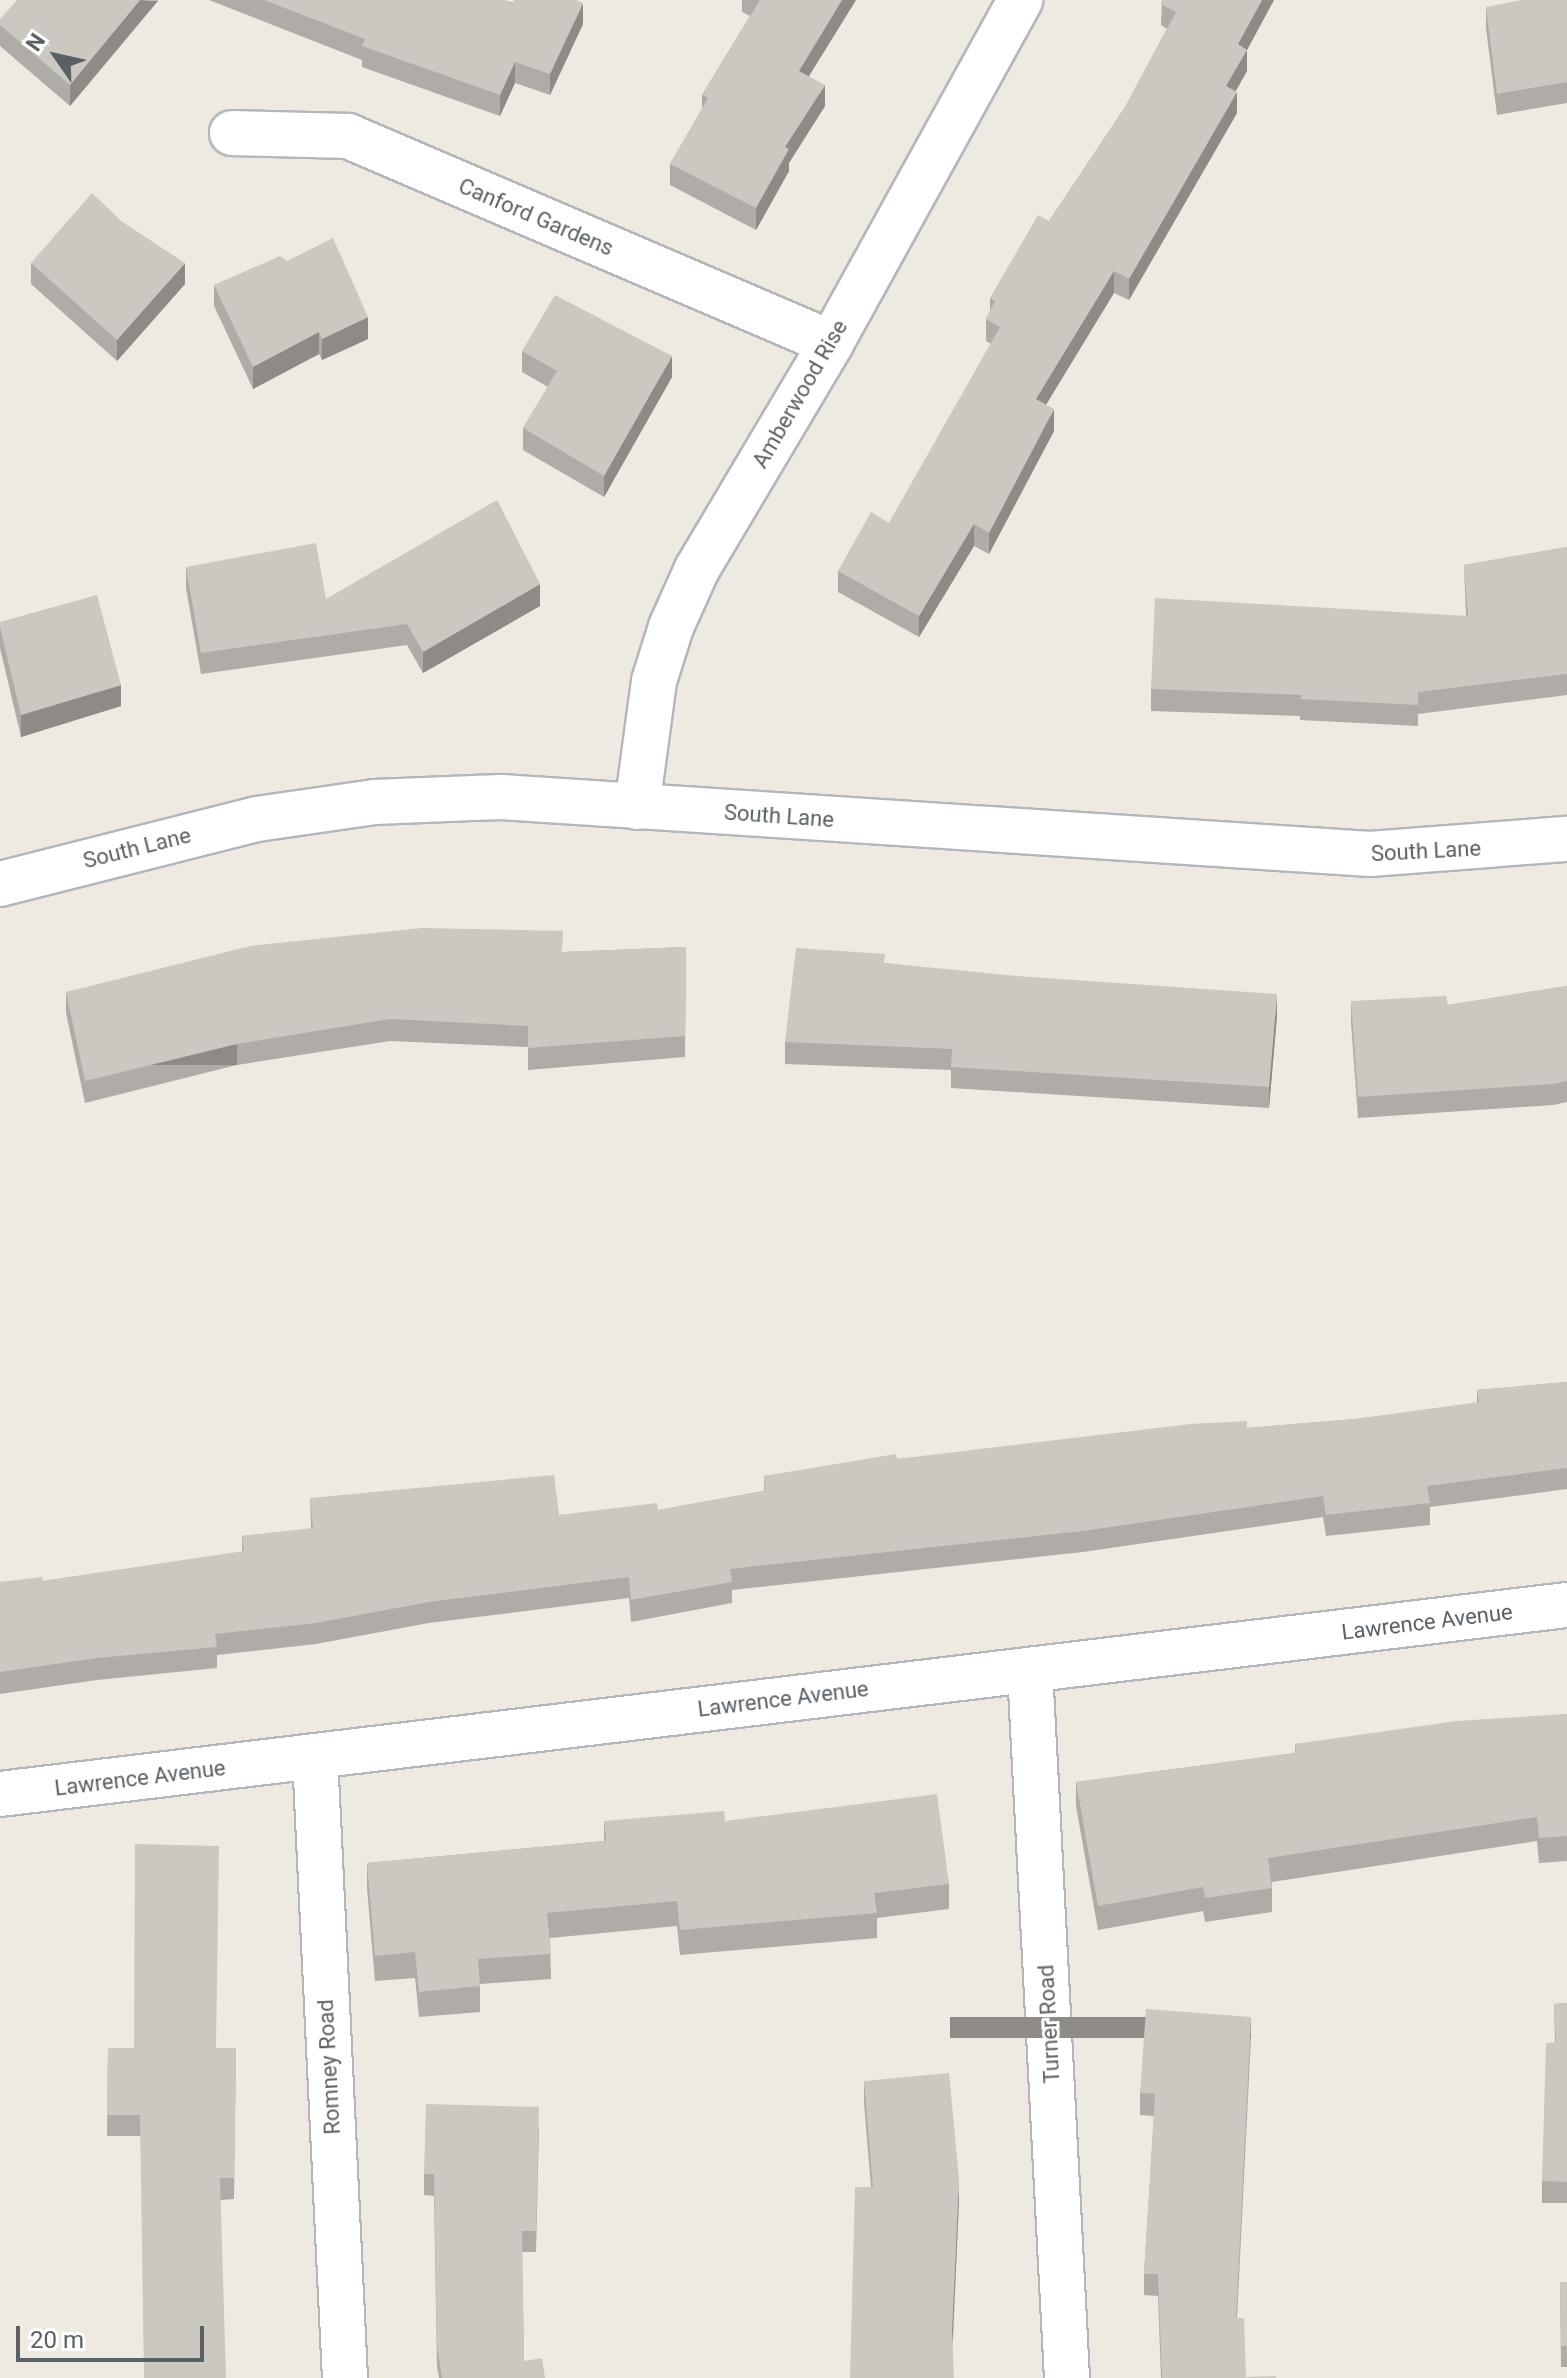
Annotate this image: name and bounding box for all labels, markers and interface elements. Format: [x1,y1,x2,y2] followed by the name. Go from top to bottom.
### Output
[16,16,96,96] north arrow
[21,29,50,56] text: N
[455,173,617,261] street label: Canford Gardens
[747,315,853,473] street label: Amberwood Rise
[723,799,835,833] street label: South Lane
[80,822,194,874] street label: South Lane
[1370,835,1482,867] street label: South Lane
[1340,1598,1514,1646] street label: Lawrence Avenue
[696,1675,870,1723] street label: Lawrence Avenue
[53,1754,227,1802] street label: Lawrence Avenue
[1033,1964,1065,2084] street label: Turner Road
[312,1999,346,2135] street label: Romney Road
[20,2310,208,2360] scale bar
[30,2326,84,2354] text: 20 m

